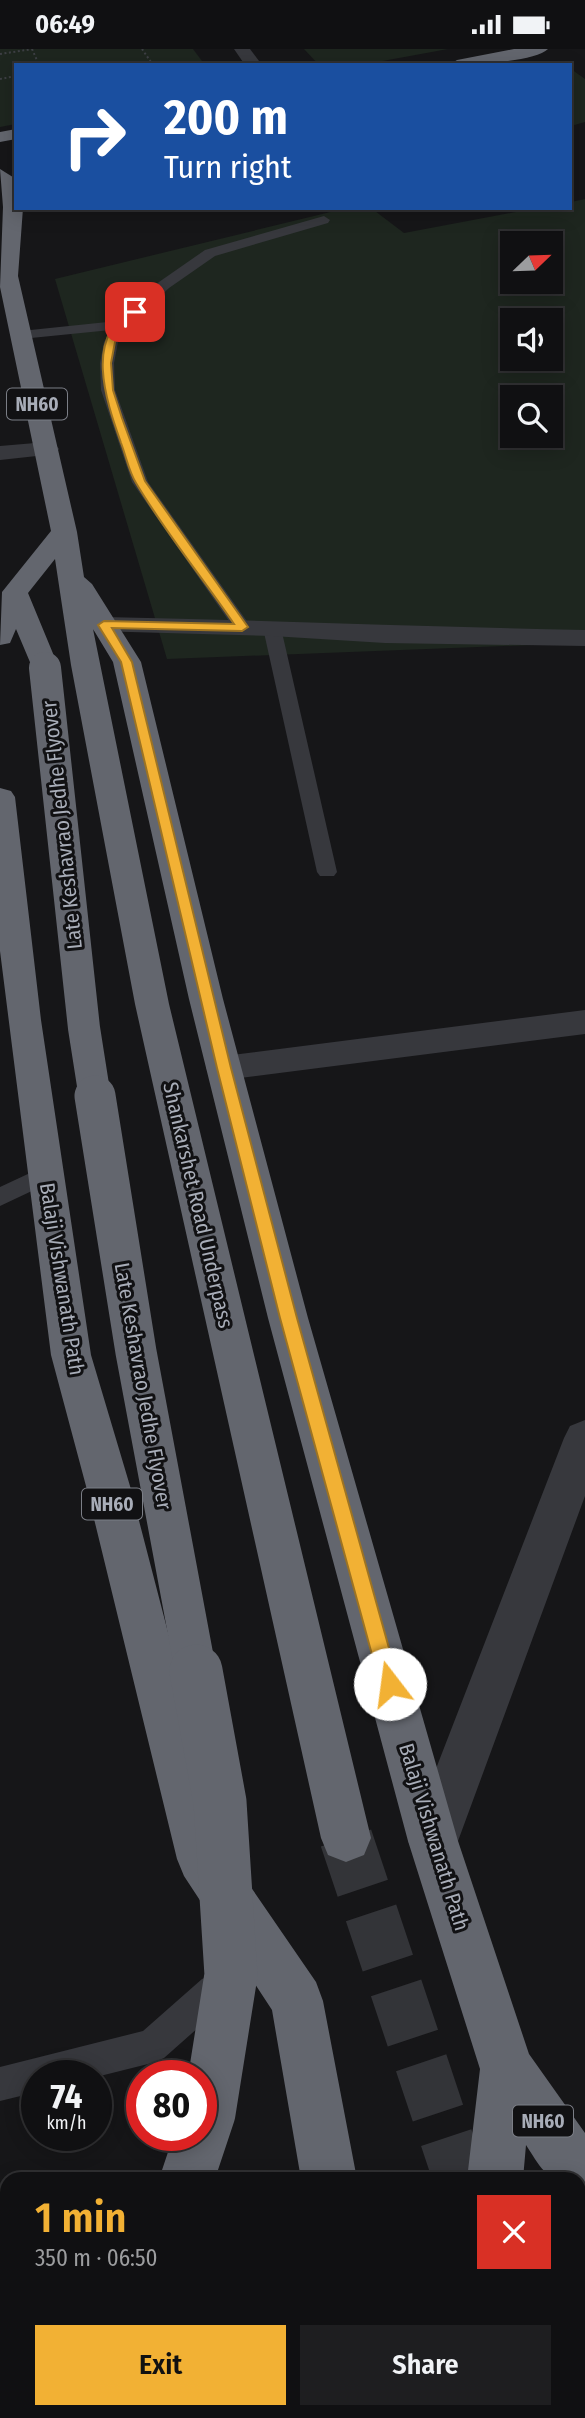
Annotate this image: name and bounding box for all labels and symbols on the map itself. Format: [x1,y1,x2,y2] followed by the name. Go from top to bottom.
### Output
[500,231,564,294] north arrow
[105,282,165,342] pin
[7,389,67,419] road number: NH60
[36,699,88,951] street label: Late Keshavrao Jedhe Flyover
[157,1080,239,1330] street label: Shankarshet Road Underpass
[34,1181,90,1377] street label: Balaji Vishwanath Path
[108,1261,178,1512] street label: Late Keshavrao Jedhe Flyover
[82,1489,142,1519] road number: NH60
[353,1647,427,1721] position arrow
[393,1740,475,1934] street label: Balaji Vishwanath Path
[126,2060,217,2151] speed limit sign: 80
[513,2105,573,2137] road number: NH60

